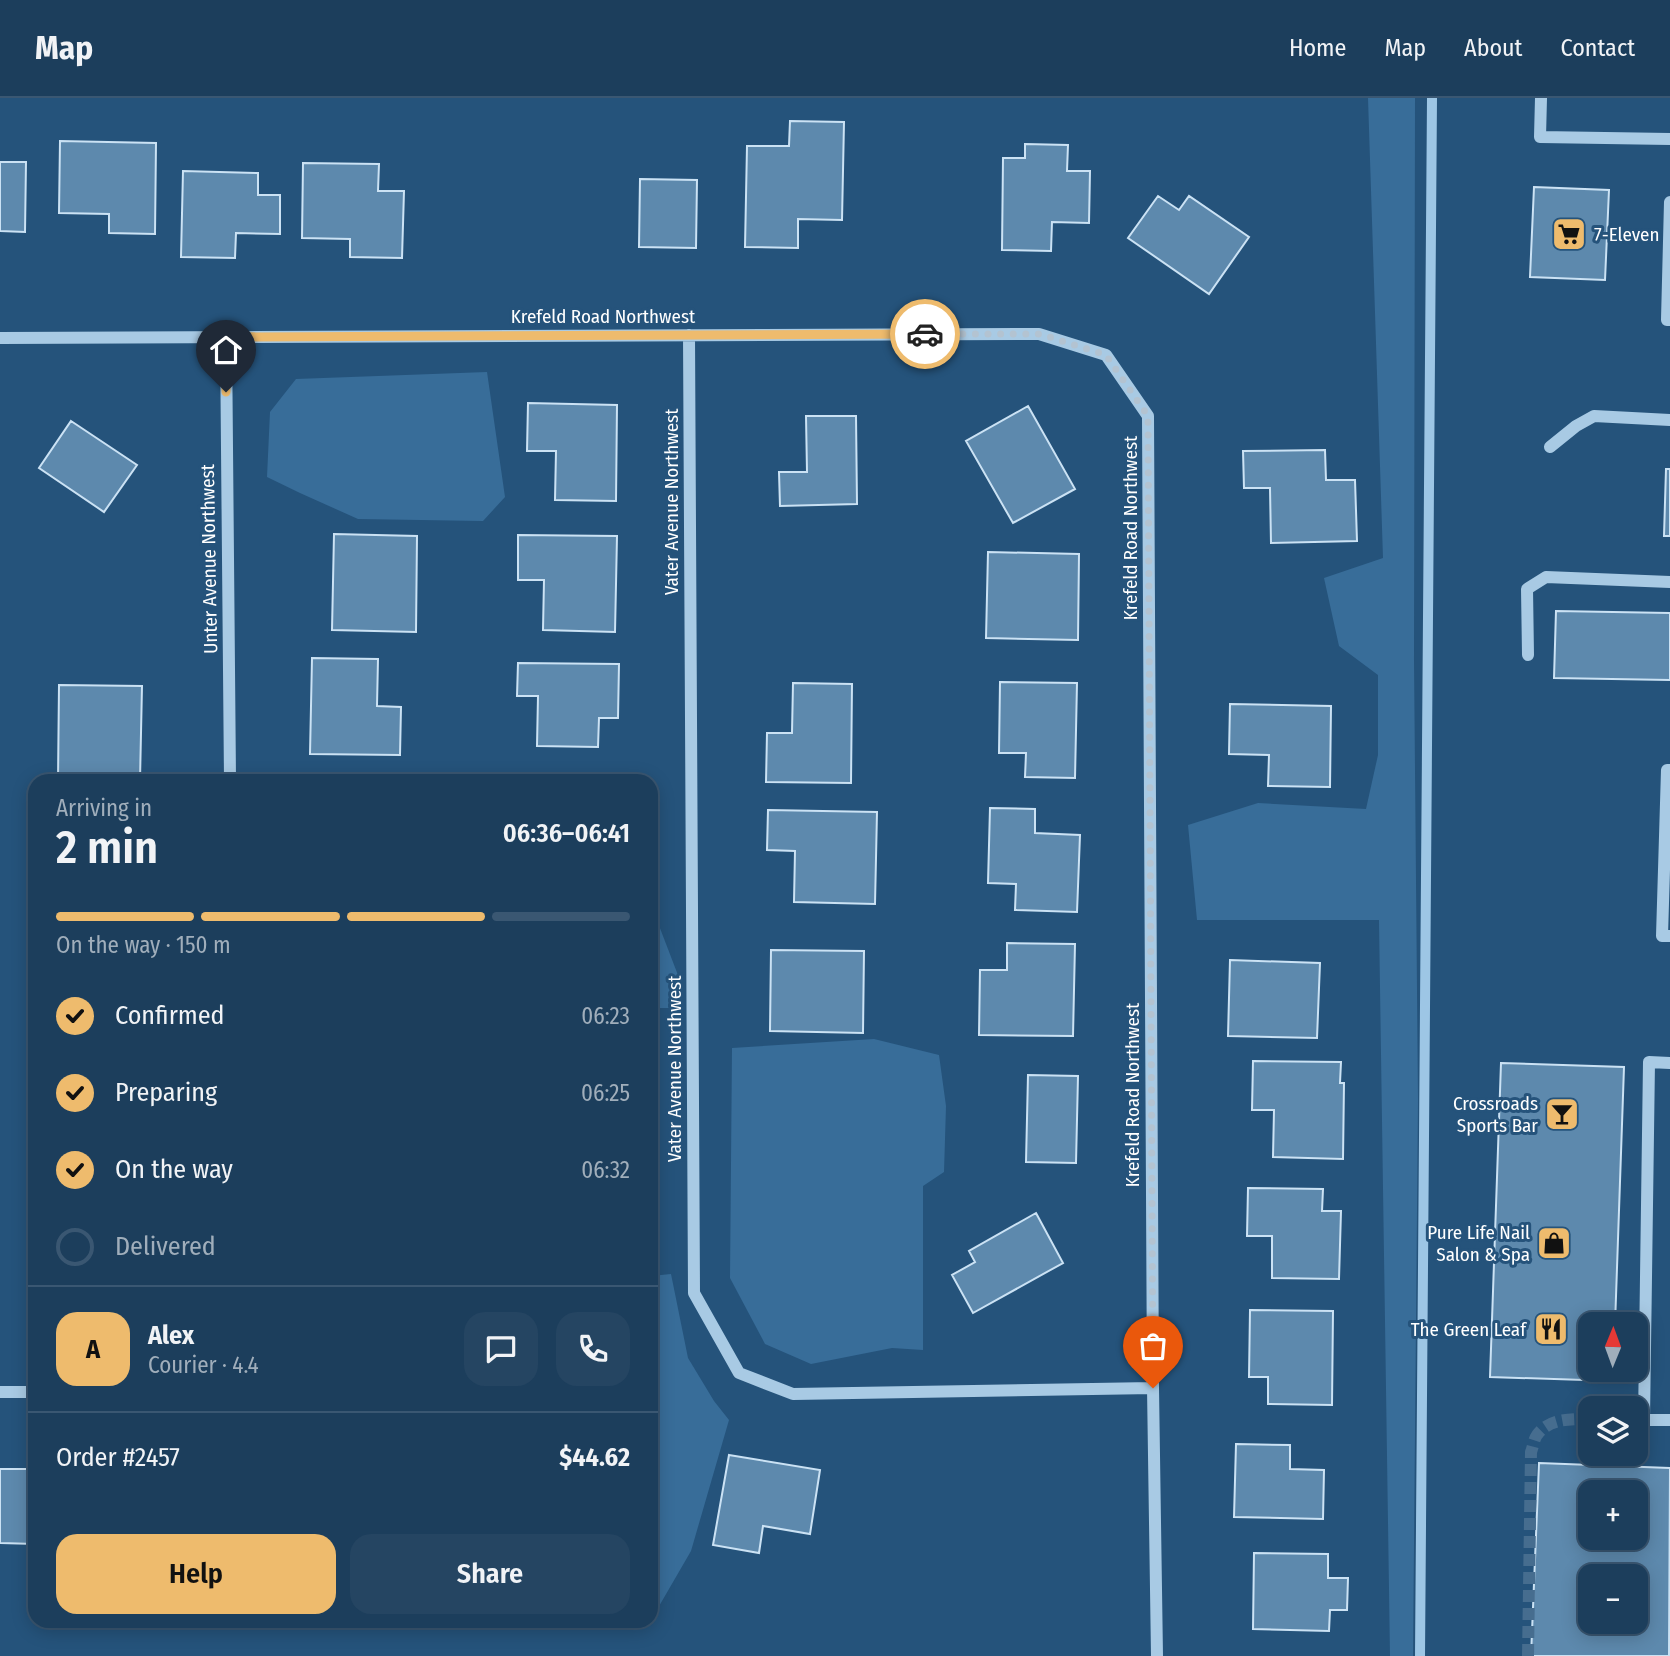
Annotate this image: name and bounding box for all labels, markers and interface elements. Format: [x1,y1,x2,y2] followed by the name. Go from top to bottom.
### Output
[35,28,93,68] text: Map
[1289,34,1346,62] text: Home
[1384,34,1426,62] text: Map
[1464,34,1522,62] text: About
[1560,34,1635,62] text: Contact
[1550,215,1588,253] supermarket icon: 7-Eleven
[1594,223,1660,246] place label: 7-Eleven
[890,299,960,369] courier
[511,305,696,328] street label: Krefeld Road Northwest
[906,315,944,353] icon: car
[196,320,256,392] pin
[207,331,245,369] icon: home
[660,408,683,595] street label: Vater Avenue Northwest
[1119,435,1142,620] street label: Krefeld Road Northwest
[196,463,222,654] street label: Unter Avenue Northwest
[56,794,152,822] text: Arriving in
[503,818,630,849] text: 06:36–06:41
[56,820,158,875] text: 2 min
[56,931,231,959] text: On the way · 150 m
[663,975,686,1162] street label: Vater Avenue Northwest
[56,997,94,1035] icon: check
[115,1000,225,1031] text: Confirmed
[581,1002,630,1030] text: 06:23
[1121,1002,1144,1187] street label: Krefeld Road Northwest
[56,1074,94,1112] icon: check
[115,1077,217,1108] text: Preparing
[581,1079,630,1107] text: 06:25
[1453,1092,1538,1137] place label: Crossroads Sports Bar
[1543,1095,1581,1133] bar icon: Crossroads Sports Bar
[56,1151,94,1189] icon: check
[115,1154,233,1185] text: On the way
[581,1156,630,1184] text: 06:32
[1427,1221,1530,1266] place label: Pure Life Nail Salon & Spa
[1535,1224,1573,1262] shop icon: Pure Life Nail Salon & Spa
[115,1231,216,1262] text: Delivered
[1532,1310,1570,1348] restaurant icon: The Green Leaf
[464,1312,538,1386] button: chat
[556,1312,630,1386] button: phone
[1578,1312,1648,1382] north arrow
[1578,1312,1648,1634] map controls
[1123,1316,1183,1388] pin
[1411,1318,1527,1341] place label: The Green Leaf
[148,1320,194,1351] text: Alex
[1134,1327,1172,1365] icon: bag
[86,1334,100,1365] text: A
[148,1351,259,1379] text: Courier · 4.4
[1578,1396,1648,1466] button: layers
[56,1442,180,1473] text: Order #2457
[559,1442,630,1473] text: $44.62
[1578,1480,1648,1550] button: +
[56,1534,336,1614] button: Help
[350,1534,630,1614] button: Share
[1578,1564,1648,1634] button: −

